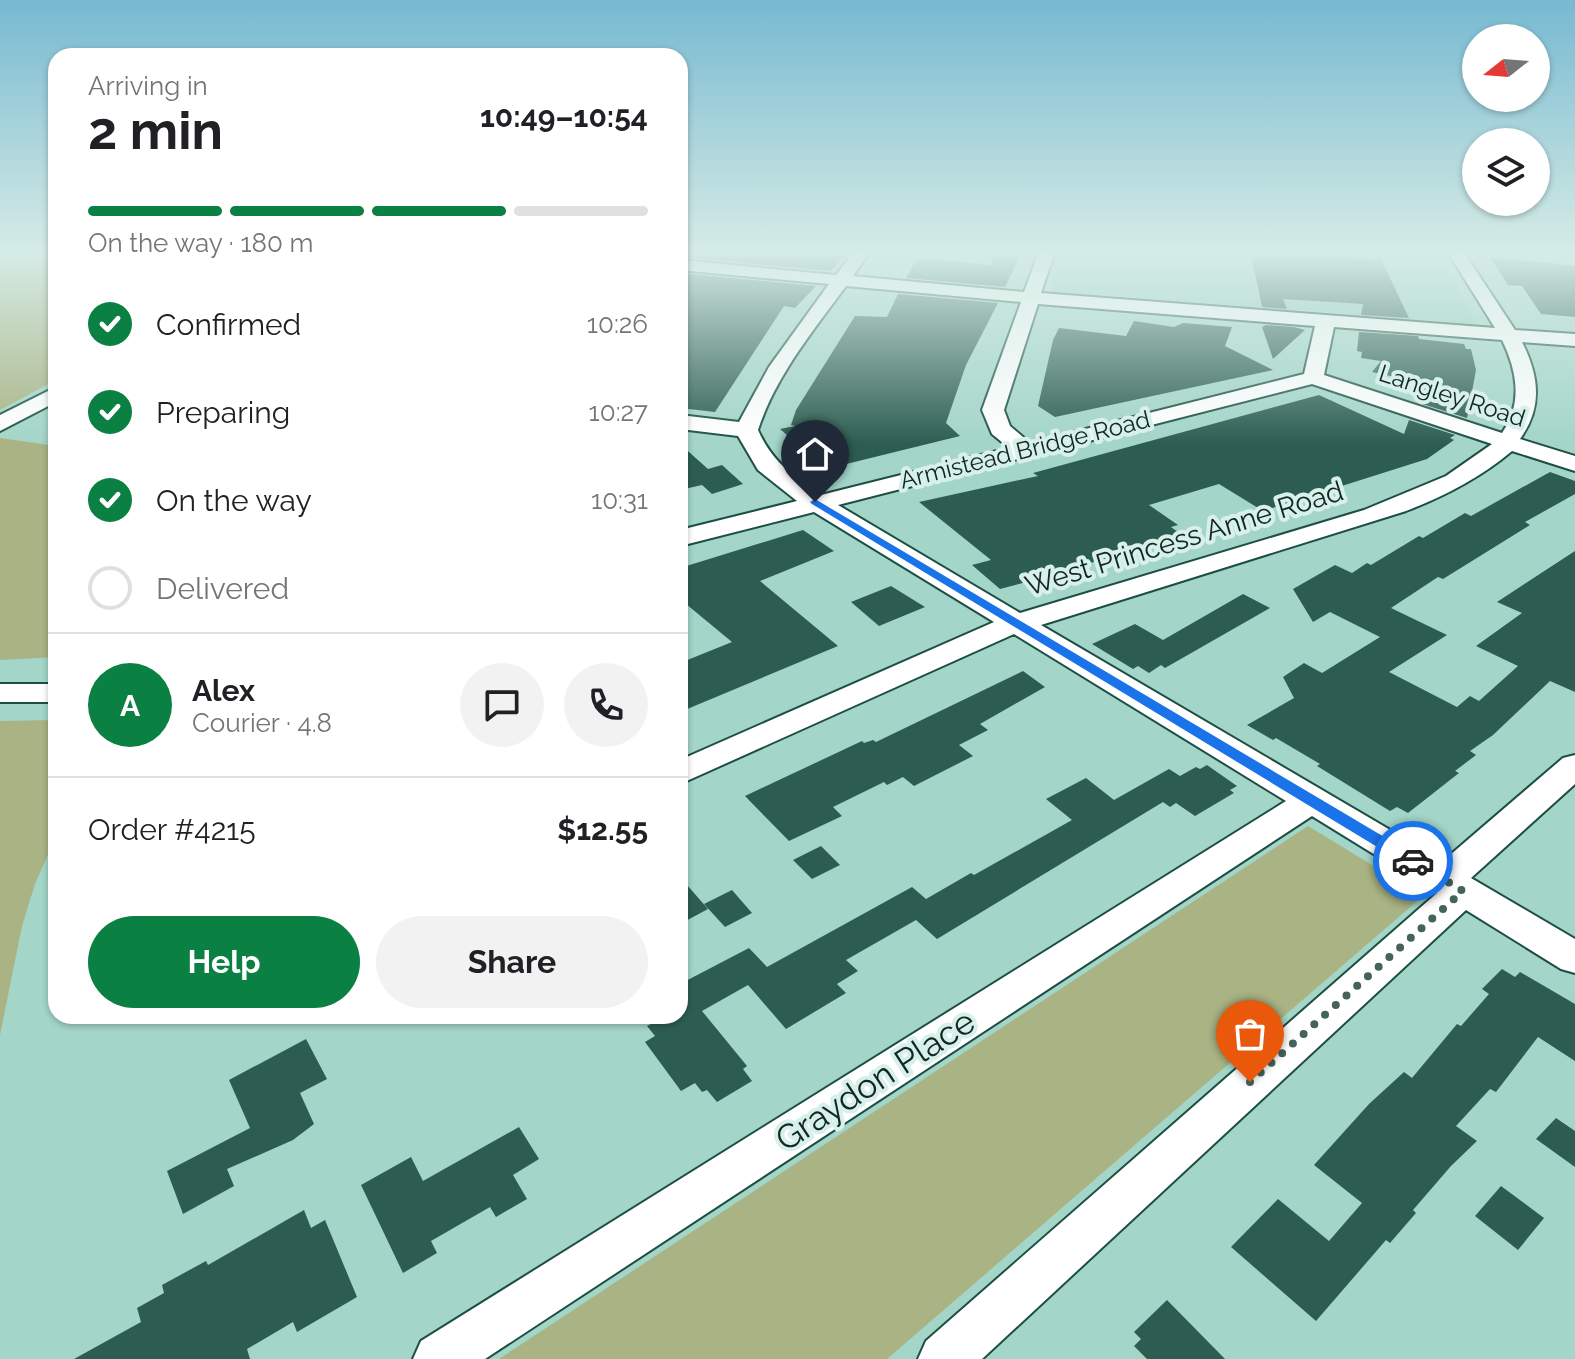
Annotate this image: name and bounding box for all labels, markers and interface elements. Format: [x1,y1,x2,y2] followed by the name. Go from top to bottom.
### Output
[1462,24,1550,112] north arrow
[1462,24,1550,216] map controls
[88,71,208,101] text: Arriving in
[480,99,648,134] text: 10:49–10:54
[88,100,223,161] text: 2 min
[1462,128,1550,216] button: layers
[88,228,313,258] text: On the way · 180 m
[88,302,132,346] icon: check
[156,307,301,342] text: Confirmed
[587,309,648,339] text: 10:26
[1375,358,1529,433] street label: Langley Road
[88,390,132,434] icon: check
[156,395,290,430] text: Preparing
[589,397,648,427] text: 10:27
[897,404,1153,495] street label: Armistead Bridge Road
[781,420,849,502] pin
[793,432,837,476] icon: home
[1021,474,1347,603] street label: West Princess Anne Road
[88,478,132,522] icon: check
[156,483,312,518] text: On the way
[591,485,648,515] text: 10:31
[156,571,289,606] text: Delivered
[460,663,544,747] button: chat
[564,663,648,747] button: phone
[192,673,255,708] text: Alex
[120,688,140,723] text: A
[192,708,332,738] text: Courier · 4.8
[88,812,256,847] text: Order #4215
[557,812,648,847] text: $12.55
[1373,821,1453,901] courier
[1391,839,1435,883] icon: car
[88,916,360,1008] button: Help
[376,916,648,1008] button: Share
[1216,1000,1284,1082] pin
[768,1001,982,1159] street label: Graydon Place
[1228,1012,1272,1056] icon: bag

